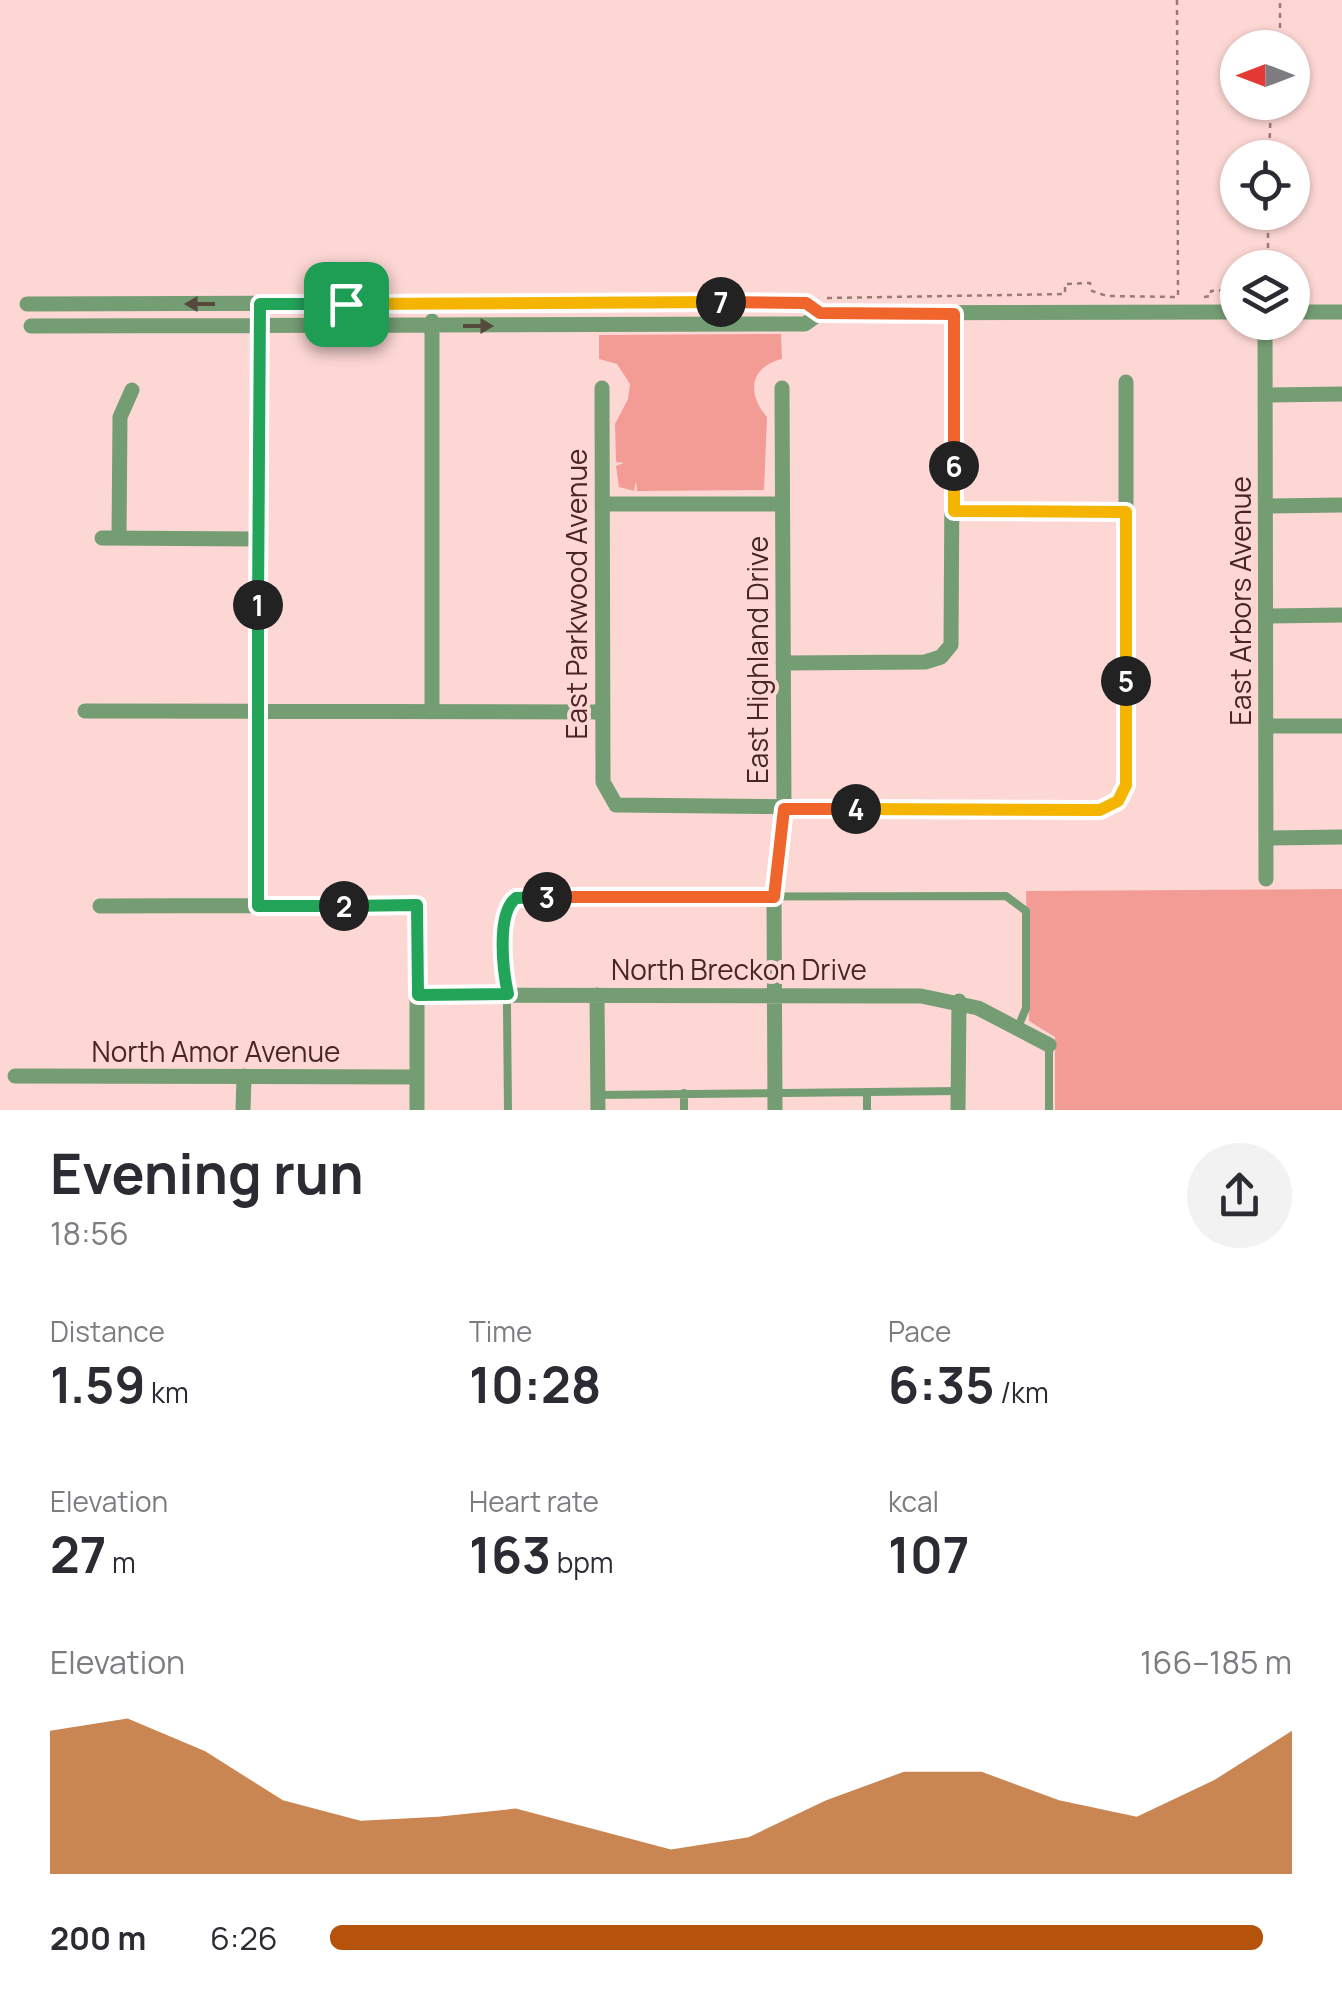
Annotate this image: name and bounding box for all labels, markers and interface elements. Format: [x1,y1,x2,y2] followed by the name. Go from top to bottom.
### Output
[1220,30,1310,120] north arrow
[1220,30,1310,340] map controls
[1220,140,1310,230] button: locate
[1220,250,1310,340] button: layers
[304,262,389,347] pin
[319,277,374,332] icon: arrive
[696,277,746,327] pin: 7
[714,283,728,321] text: 7
[184,296,216,312] one-way arrow
[463,318,495,334] one-way arrow
[929,441,979,491] pin: 6
[945,447,963,485] text: 6
[557,449,595,739] street label: East Parkwood Avenue
[1221,476,1259,726] street label: East Arbors Avenue
[738,536,776,784] street label: East Highland Drive
[233,580,283,630] pin: 1
[252,586,264,624] text: 1
[1101,656,1151,706] pin: 5
[1118,662,1134,700] text: 5
[831,784,881,834] pin: 4
[847,790,865,828] text: 4
[522,872,572,922] pin: 3
[539,878,555,916] text: 3
[319,881,369,931] pin: 2
[336,887,352,925] text: 2
[611,950,867,988] street label: North Breckon Drive
[92,1032,340,1070] street label: North Amor Avenue
[50,1135,364,1211] text: Evening run
[1187,1143,1292,1248] button: share
[50,1211,129,1255] text: 18:56
[50,1312,165,1350] text: Distance
[469,1312,532,1350] text: Time
[888,1312,951,1350] text: Pace
[50,1350,145,1418] text: 1.59
[469,1350,601,1418] text: 10:28
[888,1350,995,1418] text: 6:35
[145,1373,189,1411] text: km
[995,1373,1049,1411] text: /km
[50,1482,168,1520] text: Elevation
[469,1482,599,1520] text: Heart rate
[888,1482,939,1520] text: kcal
[50,1520,106,1588] text: 27
[469,1520,551,1588] text: 163
[888,1520,969,1588] text: 107
[106,1543,136,1581] text: m
[551,1543,614,1581] text: bpm
[50,1640,185,1684] text: Elevation
[1140,1640,1292,1684] text: 166–185 m
[50,1916,146,1960] text: 200 m
[210,1916,278,1960] text: 6:26

